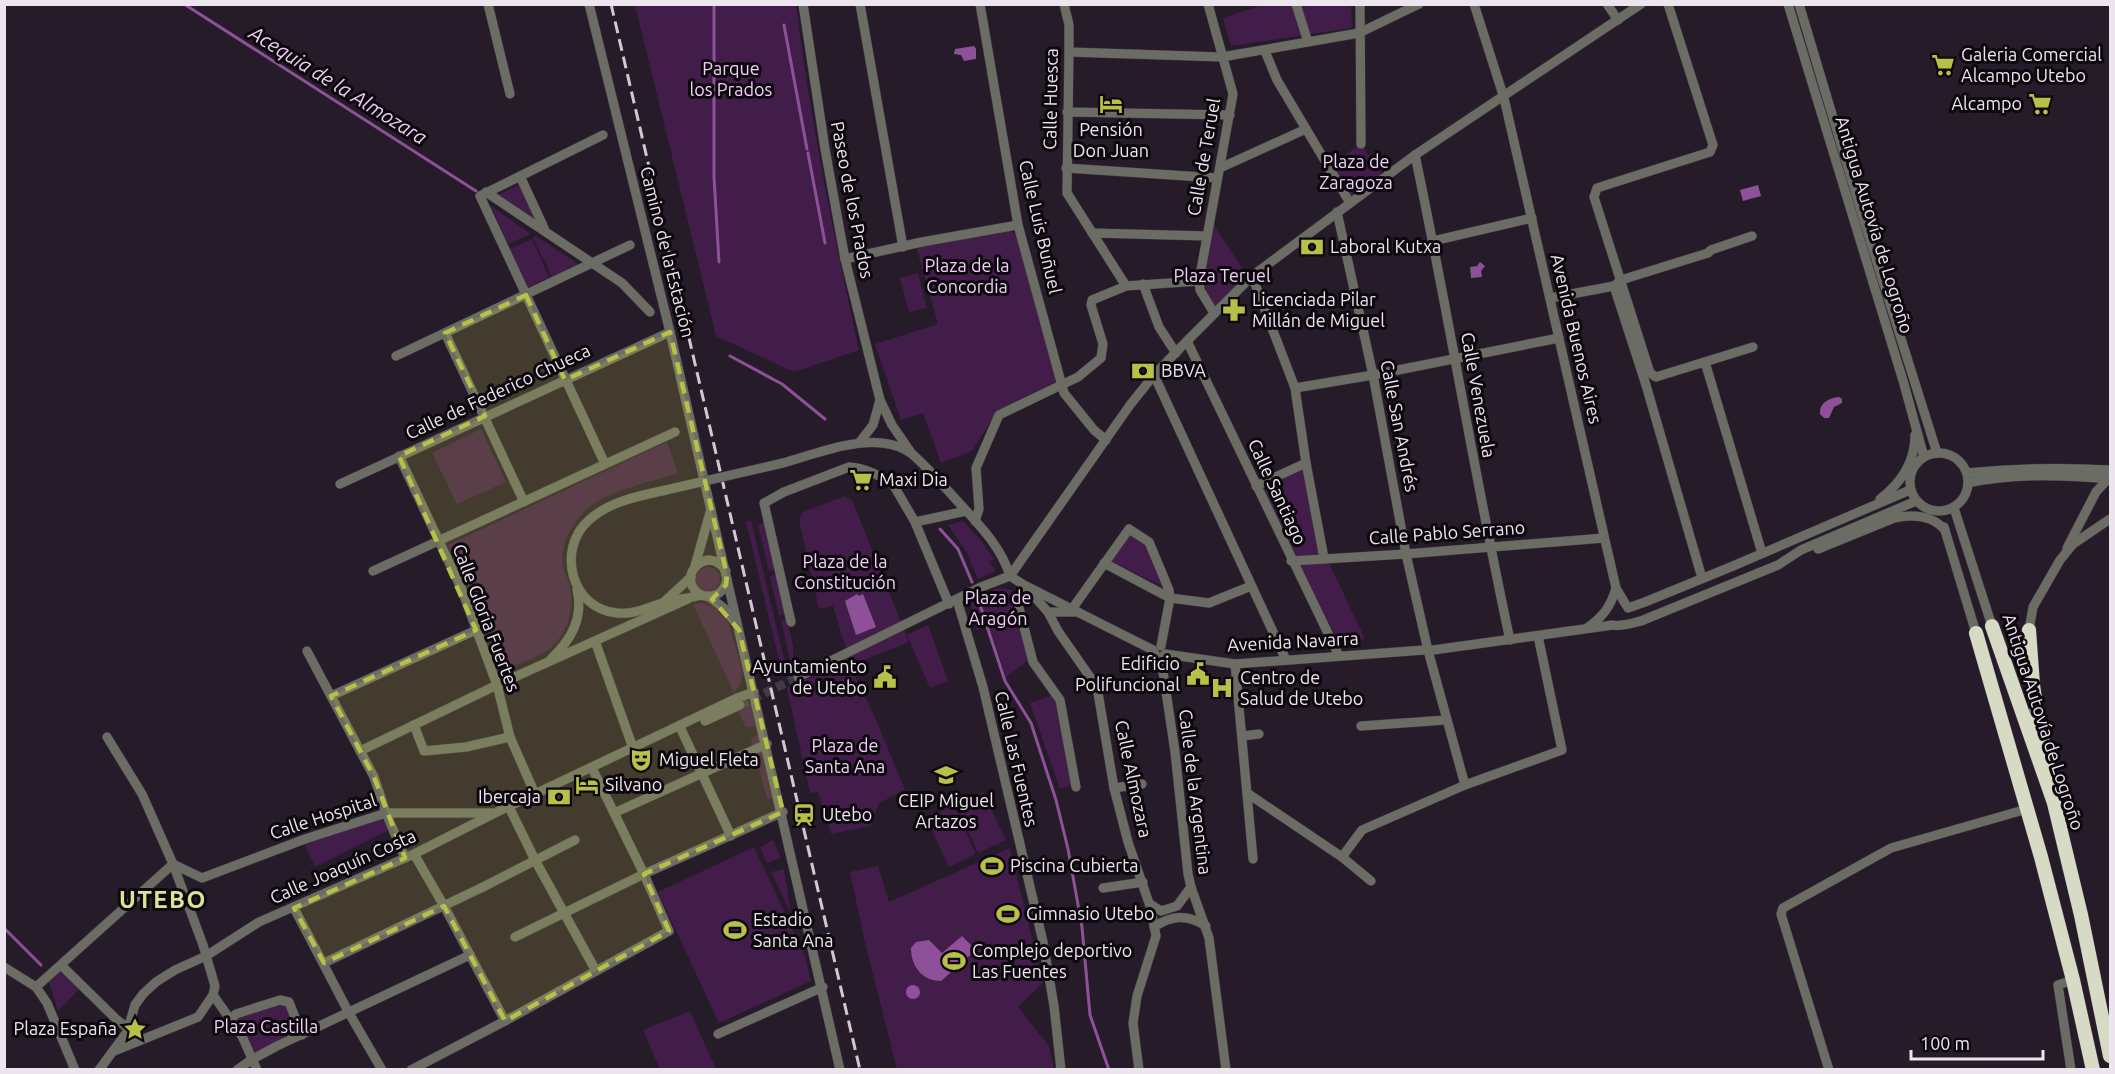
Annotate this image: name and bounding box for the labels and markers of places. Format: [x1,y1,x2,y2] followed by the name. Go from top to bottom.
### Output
[1961,44,2102,85] place label: Galeria Comercial Alcampo Utebo
[1930,52,1956,78] supermarket icon: Galeria Comercial Alcampo Utebo
[1098,91,1124,117] hotel icon: Pensión Don Juan
[2027,91,2053,117] supermarket icon: Alcampo
[1951,93,2022,113] place label: Alcampo
[1073,119,1149,160] place label: Pensión Don Juan
[1299,234,1325,260] bank icon: Laboral Kutxa
[1330,236,1441,256] place label: Laboral Kutxa
[1252,289,1385,330] place label: Licenciada Pilar Millán de Miguel
[1221,297,1247,323] pharmacy icon: Licenciada Pilar Millán de Miguel
[1130,358,1156,384] bank icon: BBVA
[1161,360,1206,380] place label: BBVA
[848,467,874,493] supermarket icon: Maxi Dia
[879,469,948,489] place label: Maxi Dia
[1075,653,1180,694] place label: Edificio Polifuncional
[752,656,867,697] place label: Ayuntamiento de Utebo
[1185,661,1211,687] public building icon: Edificio Polifuncional
[872,664,898,690] public building icon: Ayuntamiento de Utebo
[1240,667,1363,708] place label: Centro de Salud de Utebo
[1209,675,1235,701] hospital icon: Centro de Salud de Utebo
[628,747,654,773] theatre icon: Miguel Fleta
[659,749,759,769] place label: Miguel Fleta
[933,762,959,788] school or university icon: CEIP Miguel Artazos
[574,772,600,798] hotel icon: Silvano
[605,774,662,794] place label: Silvano
[546,784,572,810] bank icon: Ibercaja
[478,786,541,806] place label: Ibercaja
[898,790,994,831] place label: CEIP Miguel Artazos
[791,802,817,828] station icon: Utebo
[822,804,872,824] place label: Utebo
[979,853,1005,879] sports icon: Piscina Cubierta
[1010,855,1138,875] place label: Piscina Cubierta
[995,901,1021,927] sports icon: Gimnasio Utebo
[1026,903,1155,923] place label: Gimnasio Utebo
[753,909,834,950] place label: Estadio Santa Ana
[722,917,748,943] sports icon: Estadio Santa Ana
[972,940,1132,981] place label: Complejo deportivo Las Fuentes
[941,948,967,974] sports icon: Complejo deportivo Las Fuentes
[122,1016,148,1042] place icon: Plaza España
[13,1018,117,1038] place label: Plaza España

